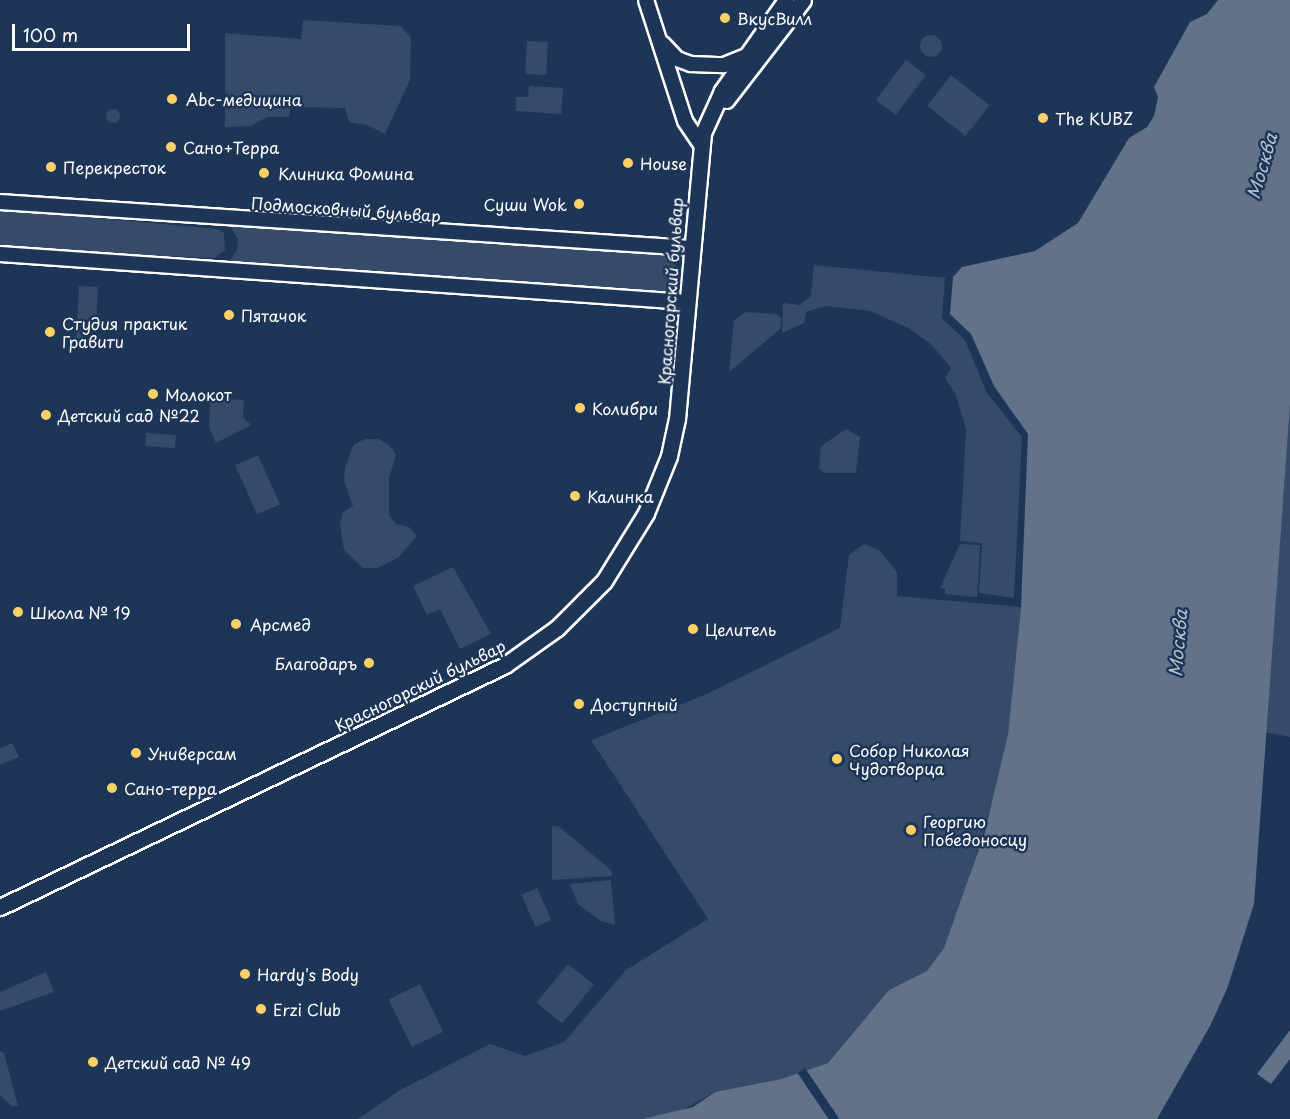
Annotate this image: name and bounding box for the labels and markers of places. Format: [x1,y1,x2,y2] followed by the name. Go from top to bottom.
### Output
[737,8,812,28] place label: ВкусВилл
[718,11,732,25] marker: ВкусВилл
[186,89,302,109] place label: Abc-медицина
[163,90,181,108] marker: Abc-медицина
[1055,108,1133,128] place label: The KUBZ
[1036,111,1050,125] marker: The KUBZ
[183,137,279,157] place label: Сано+Терра
[164,140,178,154] marker: Сано+Терра
[640,153,687,173] place label: House
[621,156,635,170] marker: House
[63,157,166,177] place label: Перекресток
[44,160,58,174] marker: Перекресток
[278,163,415,183] place label: Клиника Фомина
[255,164,273,182] marker: Клиника Фомина
[483,194,567,214] place label: Суши Wok
[572,197,586,211] marker: Суши Wok
[241,305,306,325] place label: Пятачок
[222,308,236,322] marker: Пятачок
[62,313,188,351] place label: Студия практик Гравити
[43,325,57,339] marker: Студия практик Гравити
[165,384,232,404] place label: Молокот
[146,387,160,401] marker: Молокот
[592,398,658,418] place label: Колибри
[573,401,587,415] marker: Колибри
[58,405,201,425] place label: Детский сад №22
[39,408,53,422] marker: Детский сад №22
[587,486,654,506] place label: Калинка
[568,489,582,503] marker: Калинка
[30,602,130,622] place label: Школа № 19
[11,605,25,619] marker: Школа № 19
[250,614,311,634] place label: Арсмед
[227,615,245,633] marker: Арсмед
[705,619,776,639] place label: Целитель
[686,622,700,636] marker: Целитель
[275,653,357,673] place label: Благодаръ
[362,656,376,670] marker: Благодаръ
[591,694,678,714] place label: Доступный
[572,697,586,711] marker: Доступный
[849,740,970,778] place label: Собор Николая Чудотворца
[148,743,237,763] place label: Универсам
[129,746,143,760] marker: Универсам
[830,752,844,766] marker: Собор Николая Чудотворца
[124,778,217,798] place label: Сано-терра
[105,781,119,795] marker: Сано-терра
[923,811,1027,849] place label: Георгию Победоносцу
[904,823,918,837] marker: Георгию Победоносцу
[257,964,359,984] place label: Hardy's Body
[238,967,252,981] marker: Hardy's Body
[273,999,342,1019] place label: Erzi Club
[254,1002,268,1016] marker: Erzi Club
[105,1052,251,1072] place label: Детский сад № 49
[86,1055,100,1069] marker: Детский сад № 49

